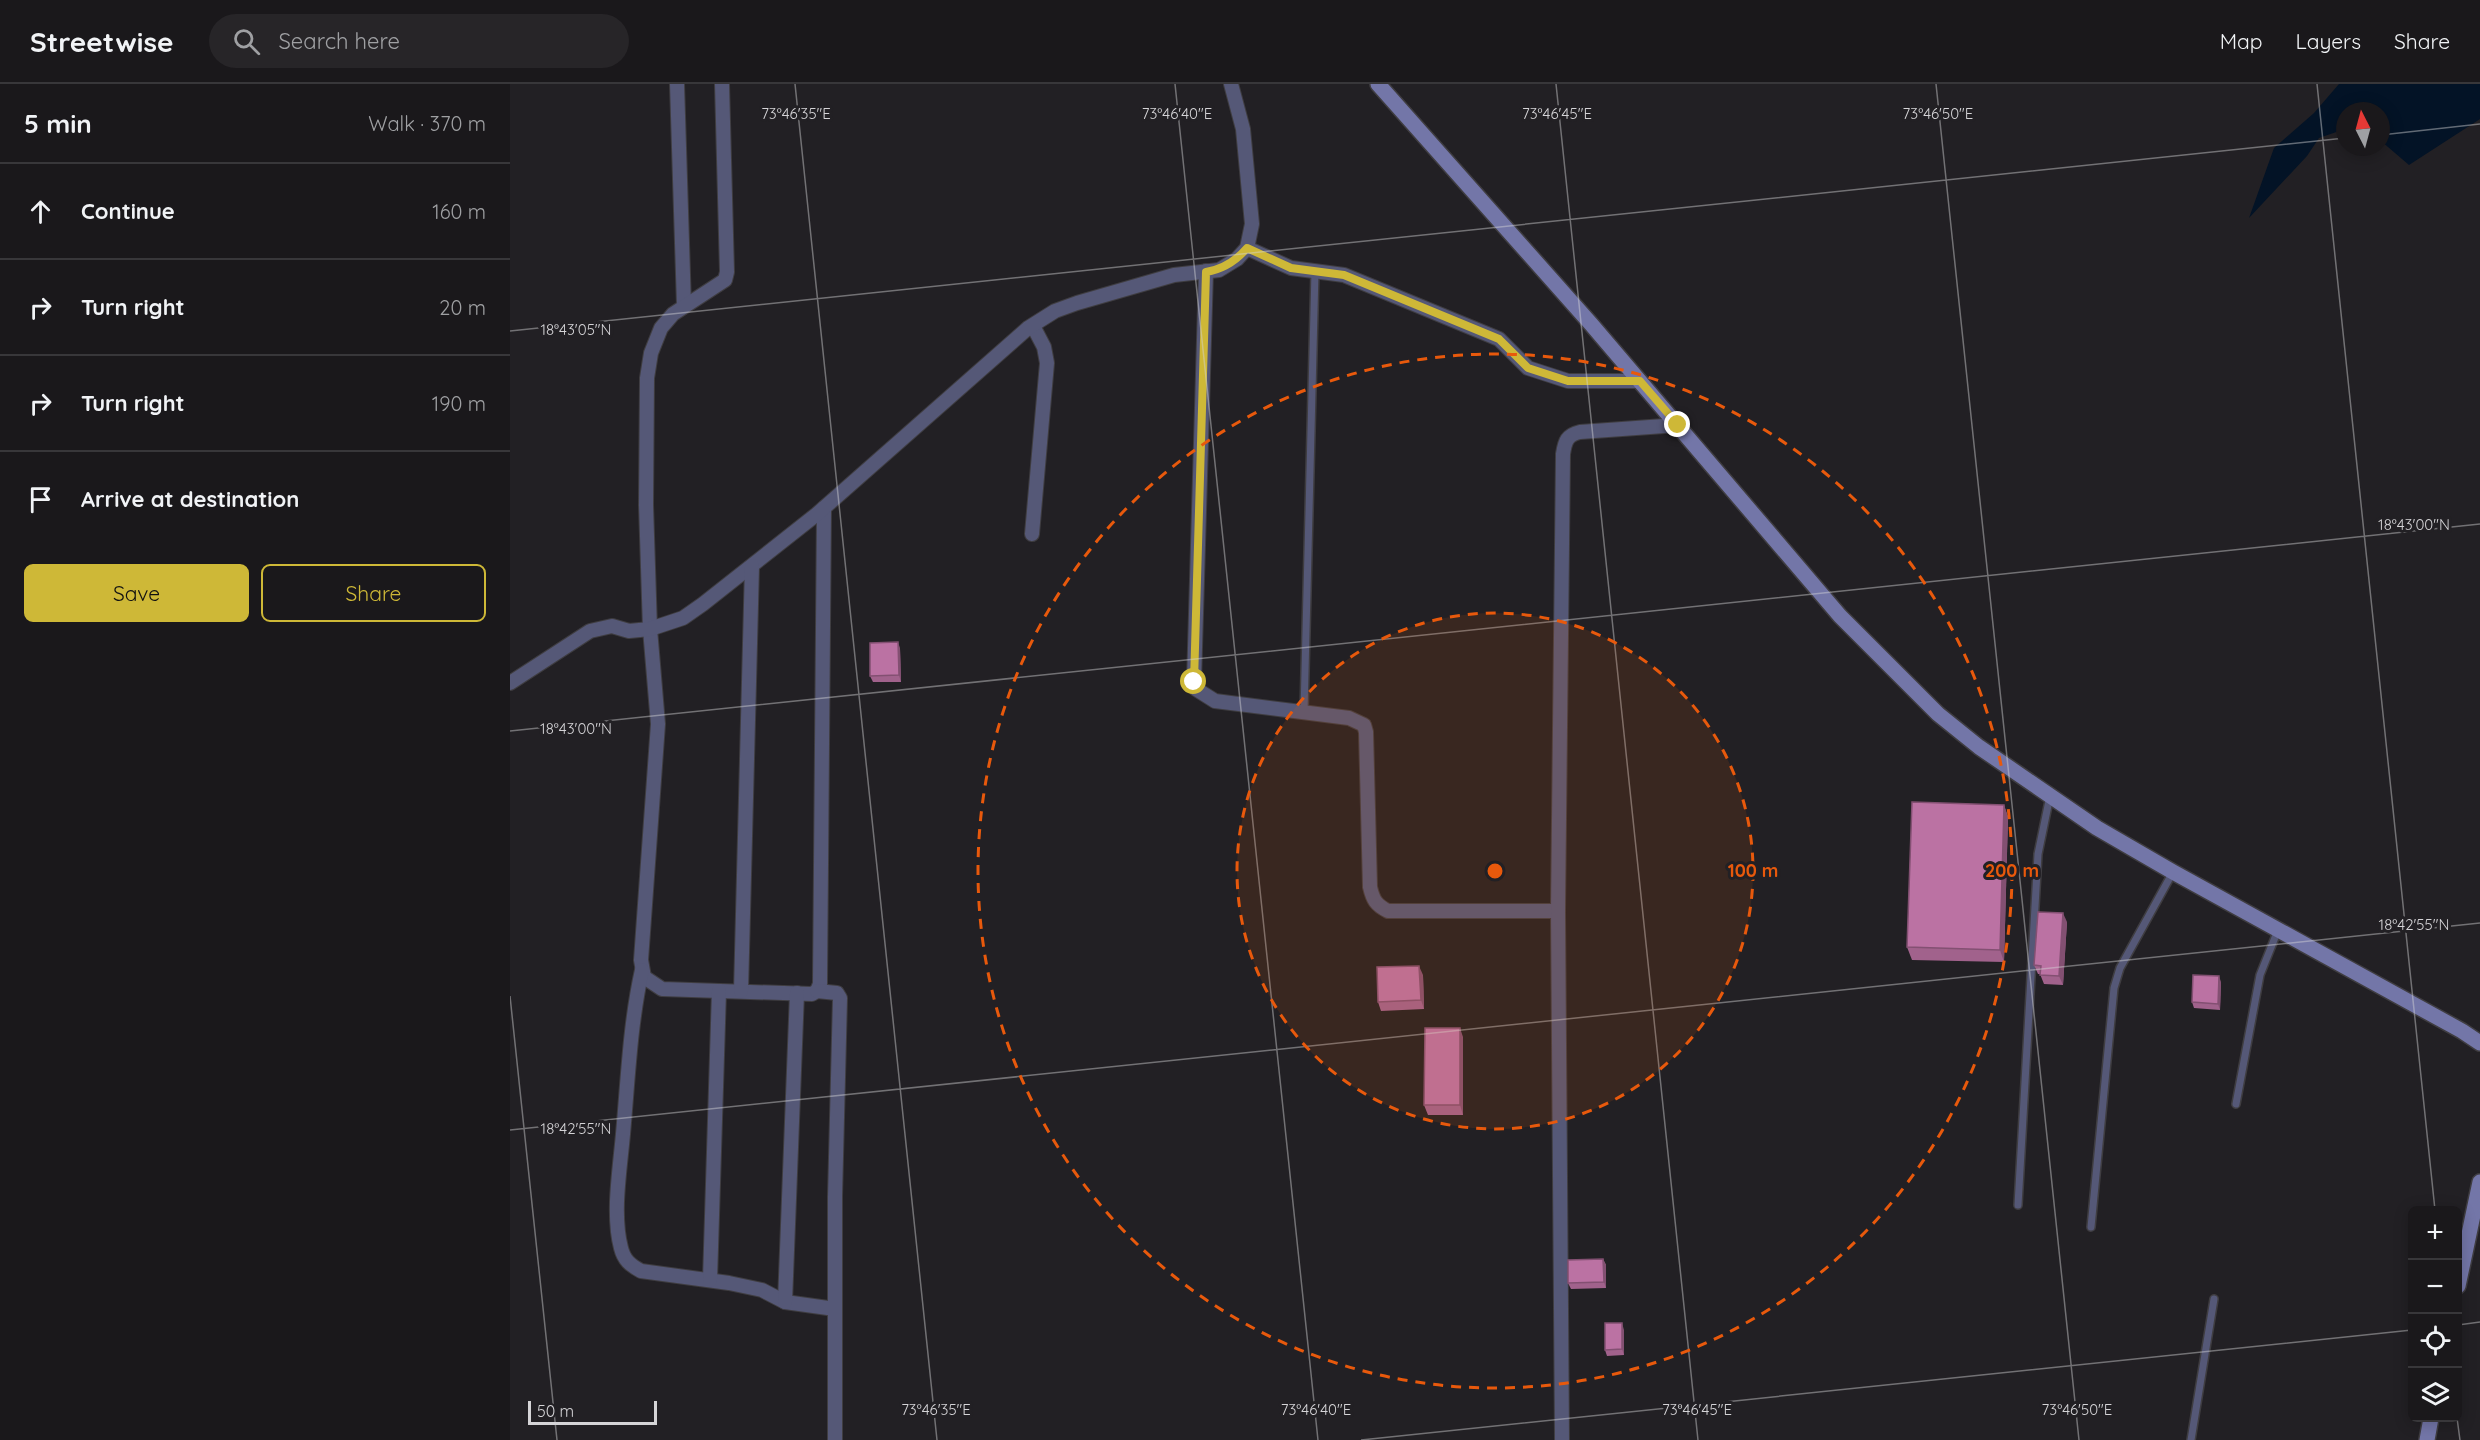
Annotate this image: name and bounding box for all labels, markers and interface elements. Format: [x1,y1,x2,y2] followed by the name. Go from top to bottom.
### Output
[209,14,629,68] search box
[30,24,173,59] text: Streetwise
[230,25,263,58] icon: search
[278,27,400,55] text: Search here
[2220,28,2263,54] text: Map
[2296,28,2361,54] text: Layers
[2394,28,2450,54] text: Share
[2336,102,2390,156] north arrow
[761,104,831,123] text: 73°46'35"E
[1142,104,1212,123] text: 73°46'40"E
[1522,104,1592,123] text: 73°46'45"E
[1903,104,1973,123] text: 73°46'50"E
[24,107,92,140] text: 5 min
[368,111,486,136] text: Walk · 370 m
[24,195,57,228] icon: ahead
[81,197,175,225] text: Continue
[432,199,486,224] text: 160 m
[24,291,57,324] icon: right
[81,293,185,321] text: Turn right
[439,295,486,320] text: 20 m
[540,320,612,339] text: 18°43'05"N
[24,387,57,420] icon: right
[81,389,185,417] text: Turn right
[432,391,486,416] text: 190 m
[1664,411,1690,437] route end
[24,483,57,516] icon: arrive
[81,485,299,513] text: Arrive at destination
[2378,515,2450,534] text: 18°43'00"N
[24,564,249,622] button: Save
[261,564,486,622] button: Share
[1180,668,1206,694] route start
[540,719,612,738] text: 18°43'00"N
[1728,859,1778,882] text: 100 m
[1985,859,2039,882] text: 200 m
[1485,861,1505,881] centre of rings
[2379,915,2449,934] text: 18°42'55"N
[541,1119,611,1138] text: 18°42'55"N
[2408,1206,2462,1422] map controls
[2408,1206,2462,1260] button: +
[2408,1260,2462,1314] button: −
[2408,1314,2462,1368] button: locate
[2408,1368,2462,1422] button: layers
[528,1398,657,1426] scale bar
[901,1400,971,1419] text: 73°46'35"E
[1281,1400,1351,1419] text: 73°46'40"E
[1662,1400,1732,1419] text: 73°46'45"E
[2042,1400,2112,1419] text: 73°46'50"E
[537,1401,574,1421] text: 50 m

